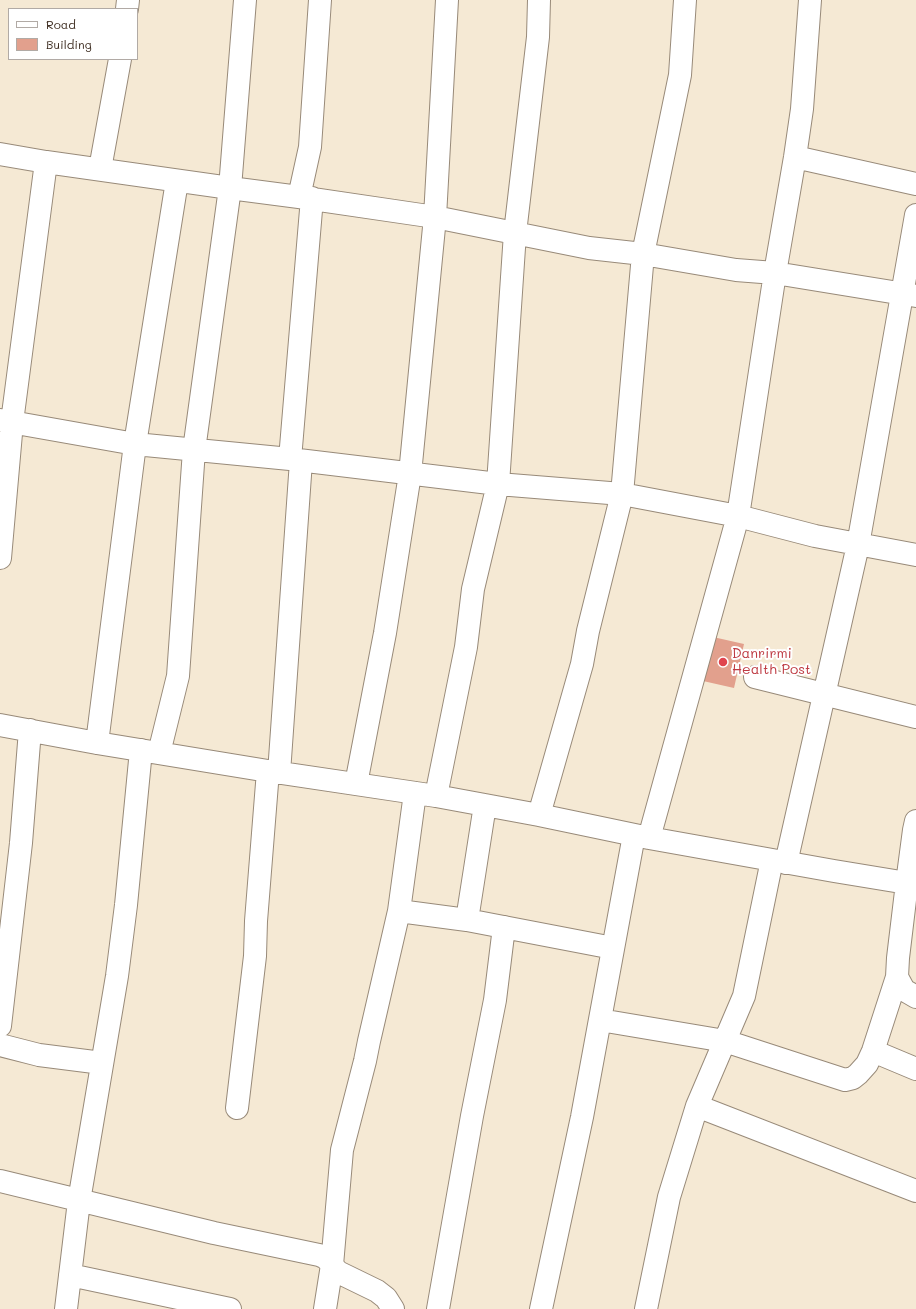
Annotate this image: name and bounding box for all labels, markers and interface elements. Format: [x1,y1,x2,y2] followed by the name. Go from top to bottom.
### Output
[8,8,138,60] legend
[46,16,76,32] text: Road
[46,36,92,52] text: Building
[732,646,811,678] place label: Danrirmi Health Post
[717,656,729,668] marker: Danrirmi Health Post

